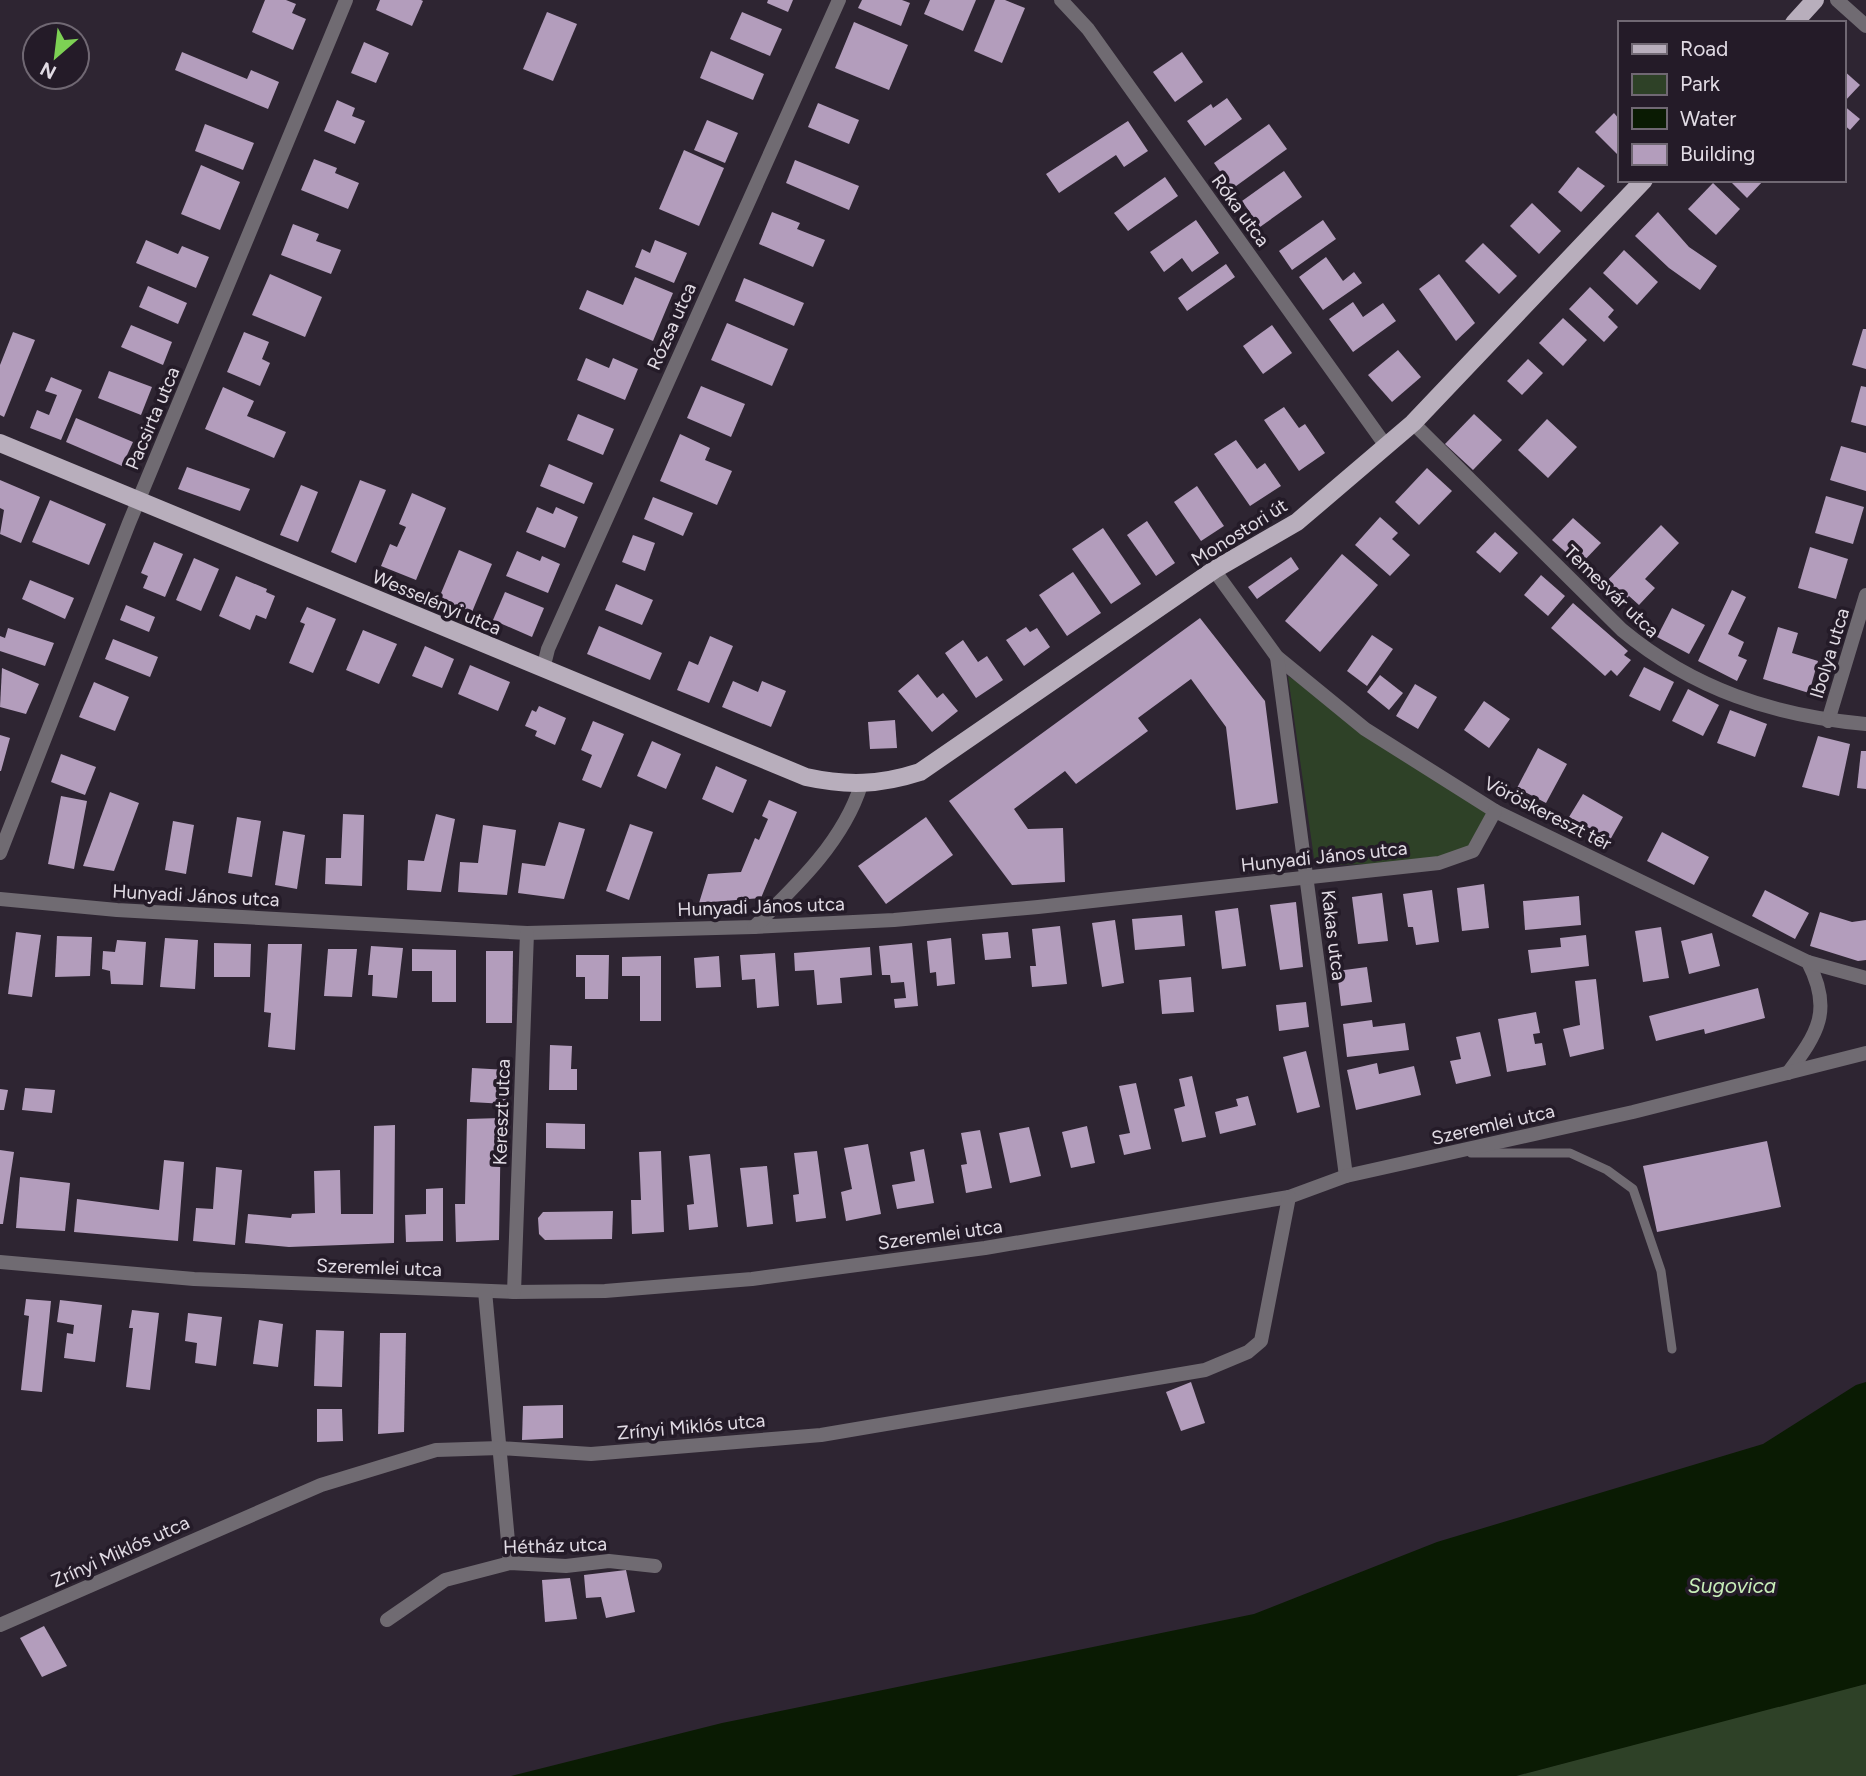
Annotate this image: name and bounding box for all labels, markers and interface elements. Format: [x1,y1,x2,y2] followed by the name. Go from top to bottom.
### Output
[21,21,91,91] north arrow
[1618,21,1845,182] legend
[1680,36,1728,61] text: Road
[36,57,60,84] text: N
[1680,71,1721,96] text: Park
[1680,106,1736,131] text: Water
[1680,141,1755,166] text: Building
[1207,170,1275,251] street label: Róka utca
[642,279,701,373] street label: Rózsa utca
[120,363,184,473] street label: Pacsirta utca
[1187,494,1292,571] street label: Monostori út
[1559,540,1664,642] street label: Temesvár utca
[369,565,505,640] street label: Wesselényi utca
[1805,605,1854,701] street label: Ibolya utca
[1480,771,1616,856] street label: Vöröskereszt tér
[1240,836,1408,877] street label: Hunyadi János utca
[112,880,280,911] street label: Hunyadi János utca
[1317,888,1350,982] street label: Kakas utca
[677,892,845,921] street label: Hunyadi János utca
[488,1058,515,1166] street label: Kereszt utca
[1429,1099,1557,1150] street label: Szeremlei utca
[876,1214,1004,1255] street label: Szeremlei utca
[316,1254,442,1281] street label: Szeremlei utca
[616,1409,766,1444] street label: Zrínyi Miklós utca
[48,1511,193,1592] street label: Zrínyi Miklós utca
[503,1532,607,1559] street label: Hétház utca
[1688,1573,1776,1598] water label: Sugovica

